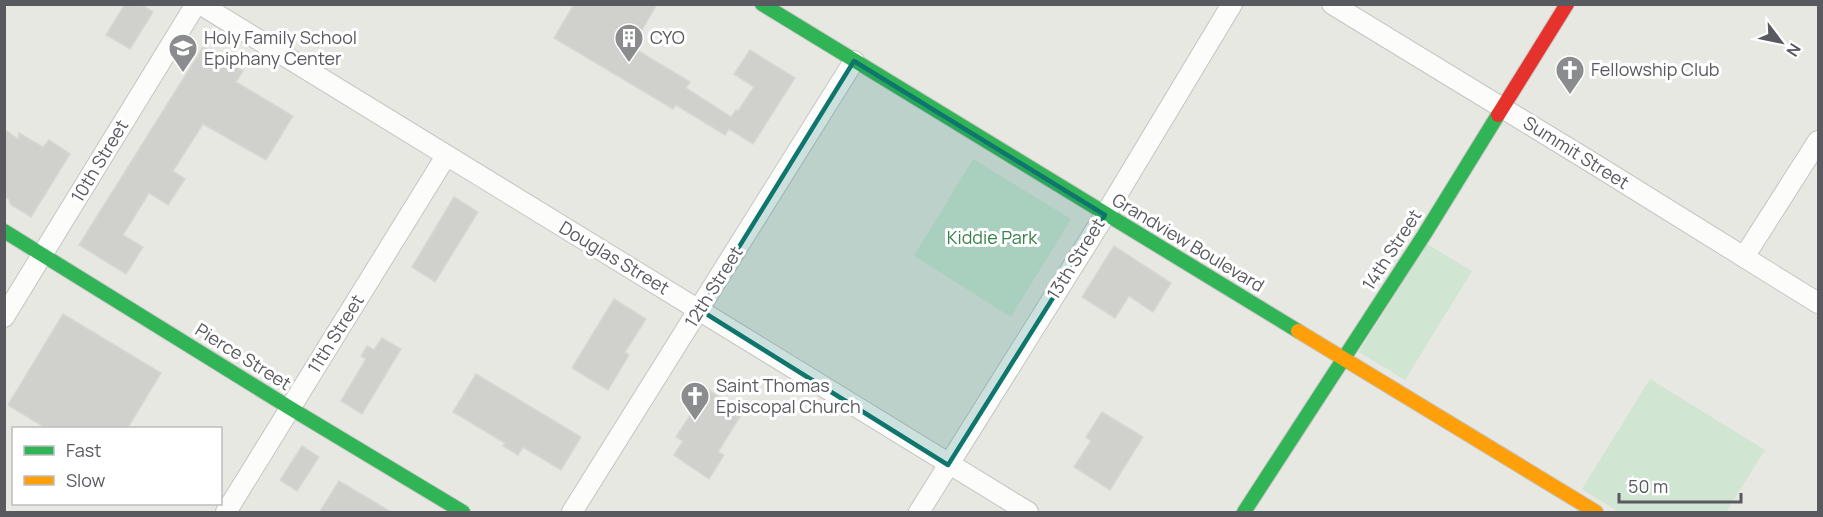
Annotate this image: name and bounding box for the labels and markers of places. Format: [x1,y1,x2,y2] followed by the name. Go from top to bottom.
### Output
[613,22,645,64] building icon: CYO
[204,25,357,70] place label: Holy Family School Epiphany Center
[650,25,685,49] place label: CYO
[167,32,199,74] school or university icon: Holy Family School Epiphany Center
[1554,54,1586,96] church icon: Fellowship Club
[1591,57,1720,81] place label: Fellowship Club
[716,373,861,418] place label: Saint Thomas Episcopal Church
[679,380,711,422] church icon: Saint Thomas Episcopal Church

